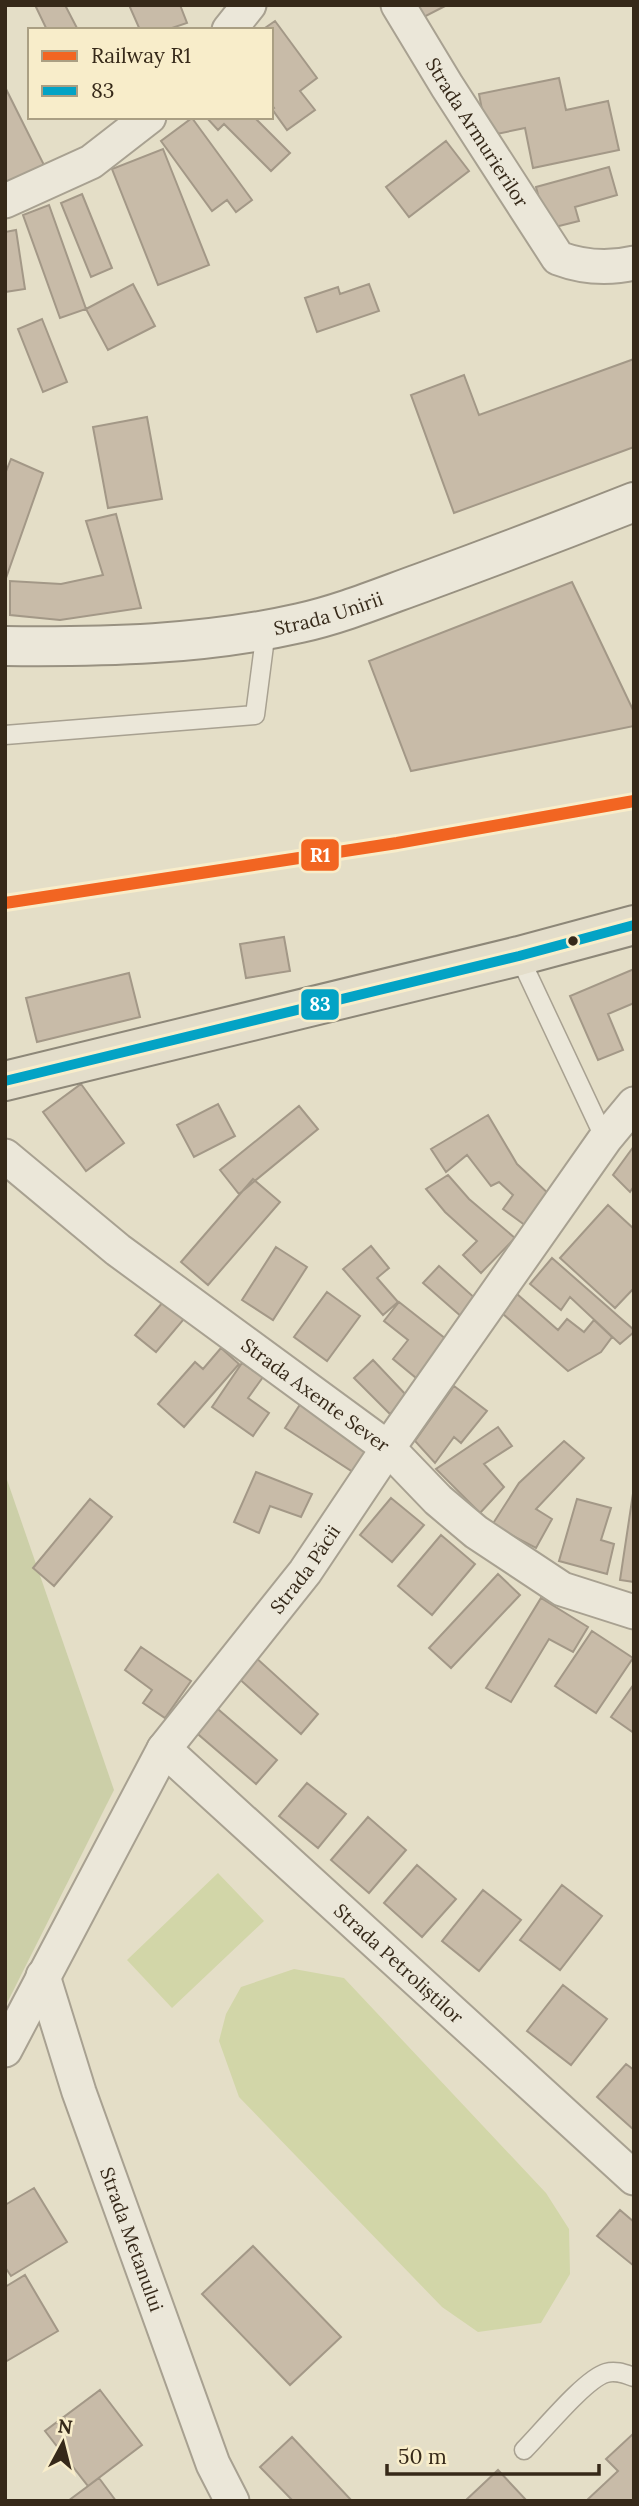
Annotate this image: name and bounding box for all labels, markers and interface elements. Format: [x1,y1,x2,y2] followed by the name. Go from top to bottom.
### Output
[28,28,273,119] legend
[91,42,191,69] text: Railway R1
[421,53,534,212] street label: Strada Armurierilor
[91,77,115,104] text: 83
[271,586,386,640] street label: Strada Unirii
[300,838,340,872] line badge: R1
[310,843,330,867] text: R1
[566,934,580,948] unlabelled marker
[300,988,340,1021] line badge: 83
[309,992,331,1016] text: 83
[237,1333,395,1458] street label: Strada Axente Sever
[265,1520,345,1618] street label: Strada Păcii
[329,1898,469,2029] street label: Strada Petroliștilor
[95,2164,169,2315] street label: Strada Metanului
[28,2408,98,2478] north arrow
[56,2413,74,2439] text: N
[387,2432,599,2476] scale bar
[398,2443,447,2470] text: 50 m

